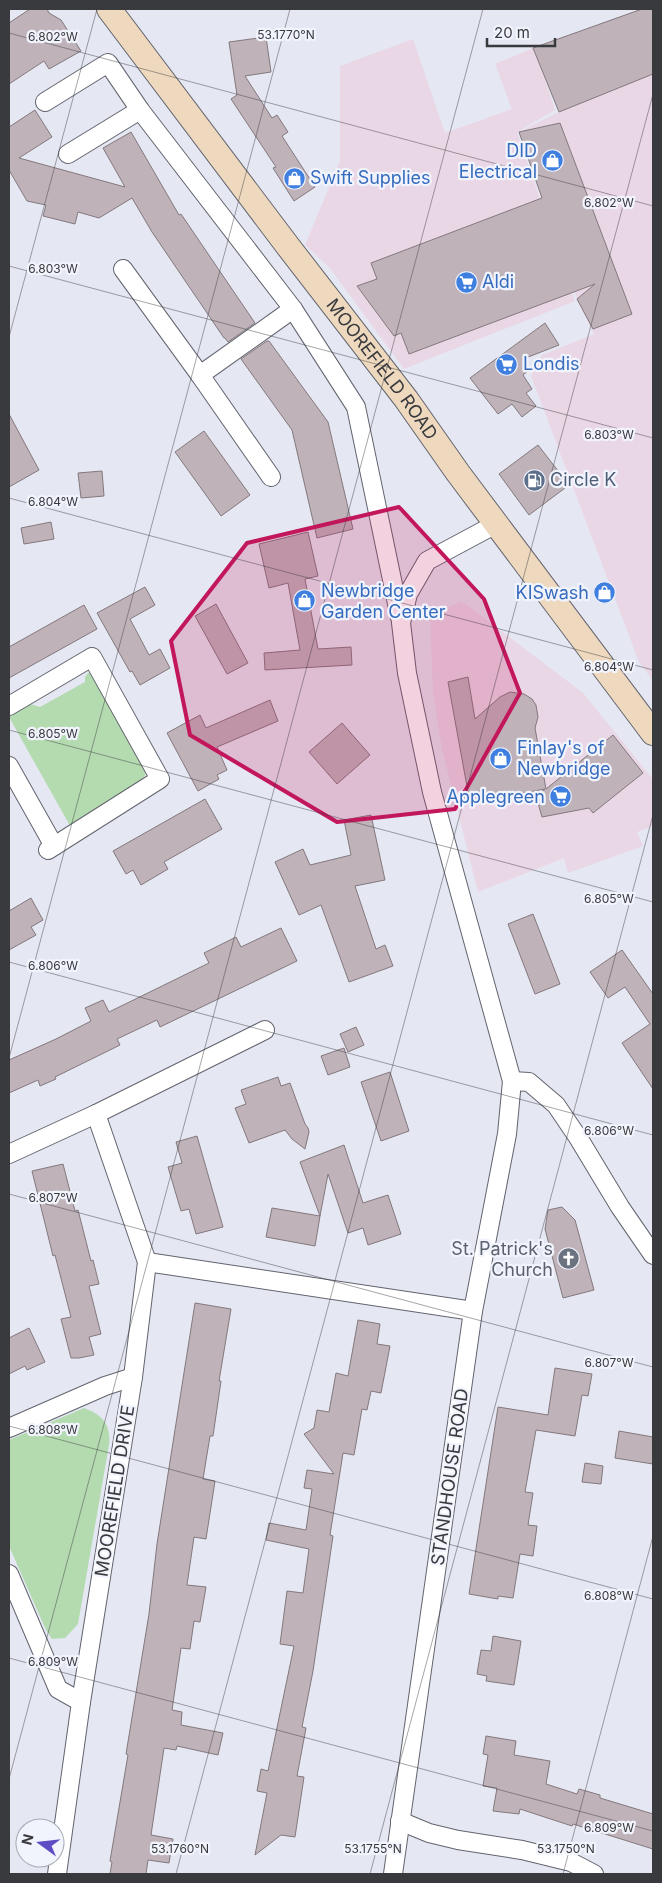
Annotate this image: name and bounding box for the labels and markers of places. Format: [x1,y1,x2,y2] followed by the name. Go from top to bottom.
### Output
[459,140,537,182] place label: DID Electrical
[541,149,565,173] shop icon: DID Electrical
[282,166,306,190] shop icon: Swift Supplies
[310,167,431,188] place label: Swift Supplies
[454,270,478,294] supermarket icon: Aldi
[482,271,514,292] place label: Aldi
[495,352,519,376] supermarket icon: Londis
[523,353,580,374] place label: Londis
[522,468,546,492] fuel station icon: Circle K
[550,469,616,490] place label: Circle K
[321,580,446,622] place label: Newbridge Garden Center
[593,581,617,605] shop icon: KISwash
[516,582,589,603] place label: KISwash
[293,589,317,613] shop icon: Newbridge Garden Center
[517,737,610,779] place label: Finlay's of Newbridge
[489,746,513,770] shop icon: Finlay's of Newbridge
[549,785,573,809] supermarket icon: Applegreen
[447,786,545,807] place label: Applegreen
[451,1238,553,1280] place label: St. Patrick's Church
[557,1247,581,1271] church icon: St. Patrick's Church

